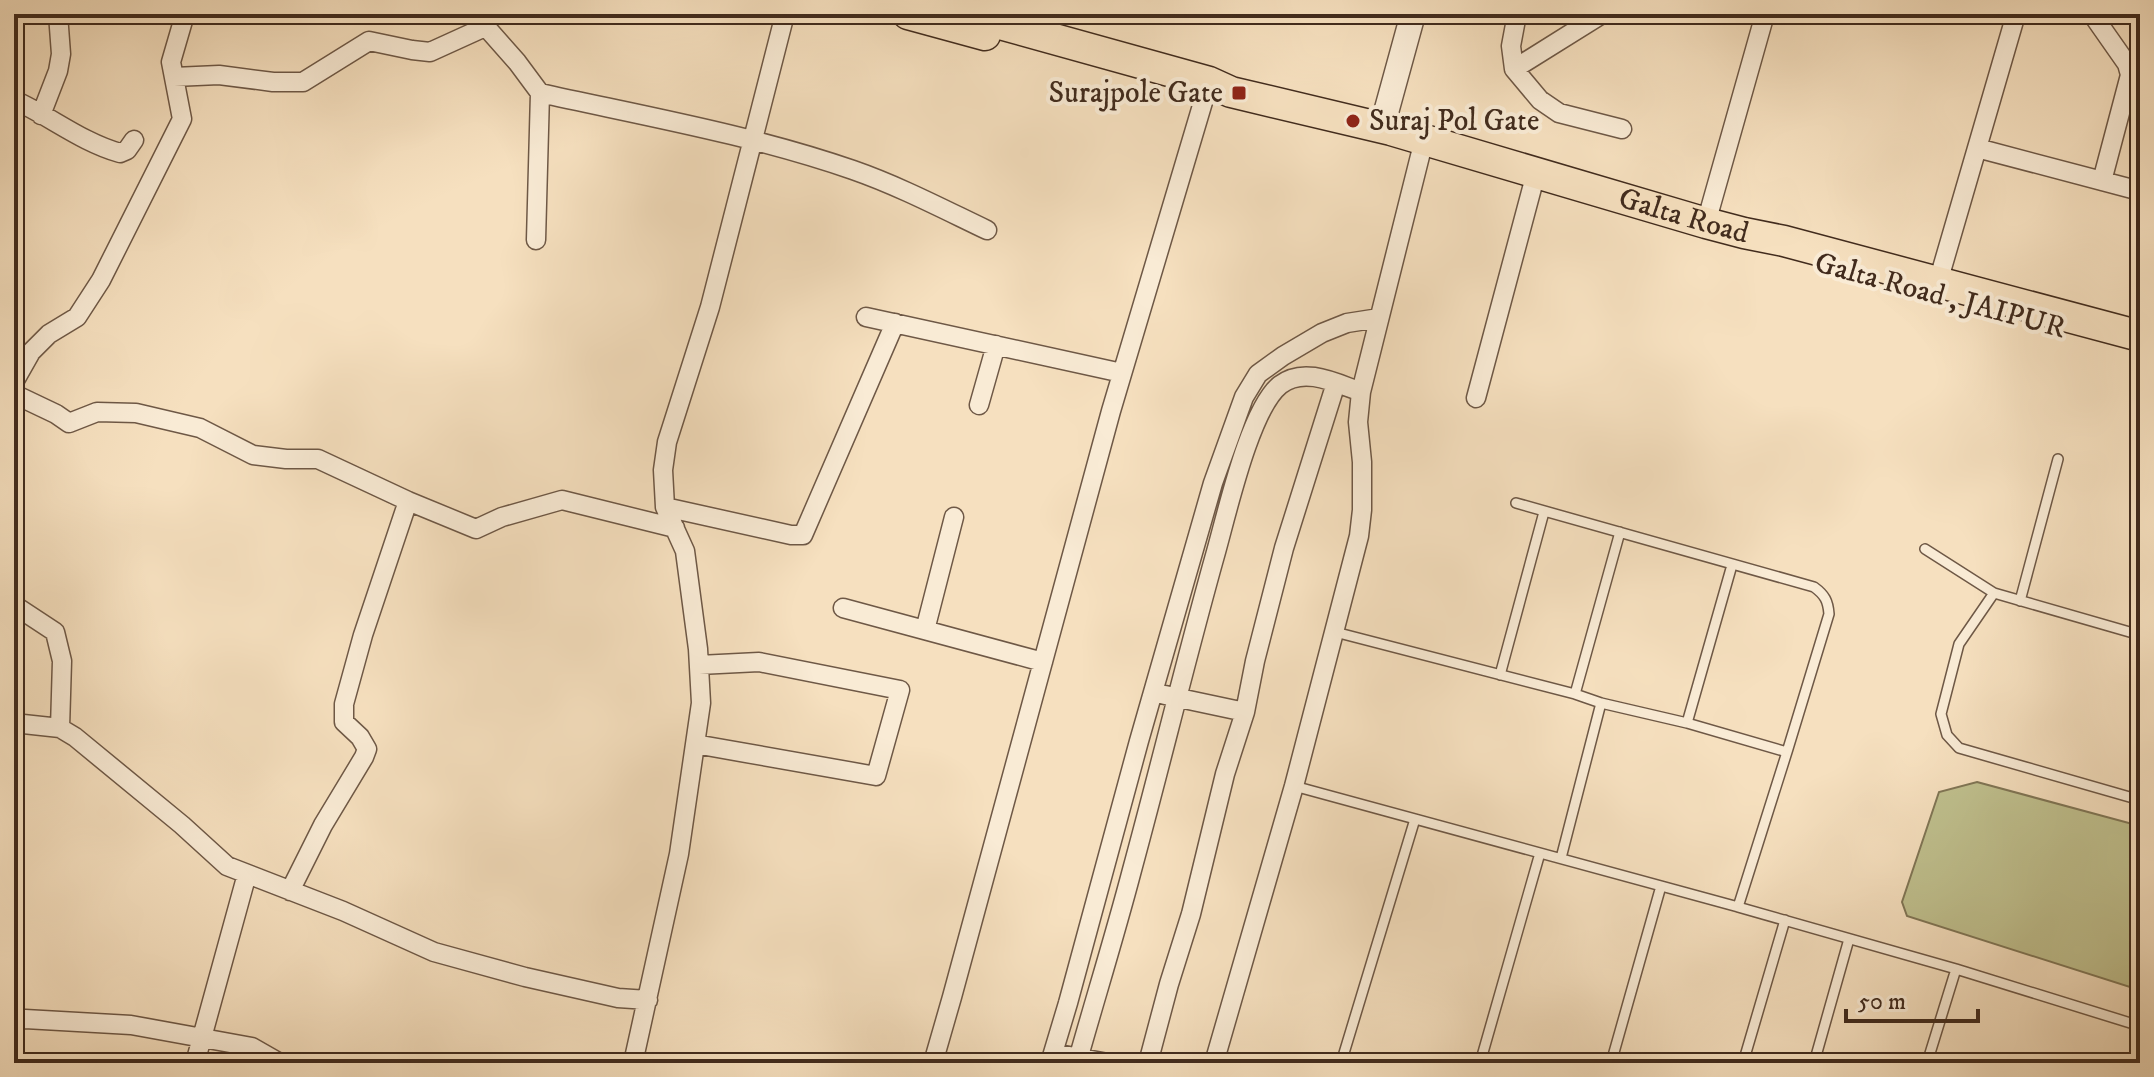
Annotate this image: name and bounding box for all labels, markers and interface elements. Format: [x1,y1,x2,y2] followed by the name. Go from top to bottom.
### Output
[1049,75,1223,112] place label: Surajpole Gate
[1230,84,1248,102] marker: Surajpole Gate
[1369,103,1539,140] place label: Suraj Pol Gate
[1344,112,1362,130] marker: Suraj Pol Gate
[1614,180,1753,252] street label: Galta Road
[1811,245,2069,347] street label: Galta Road , JAIPUR
[1846,973,1978,1023] scale bar
[1858,987,1906,1017] text: 50 m

